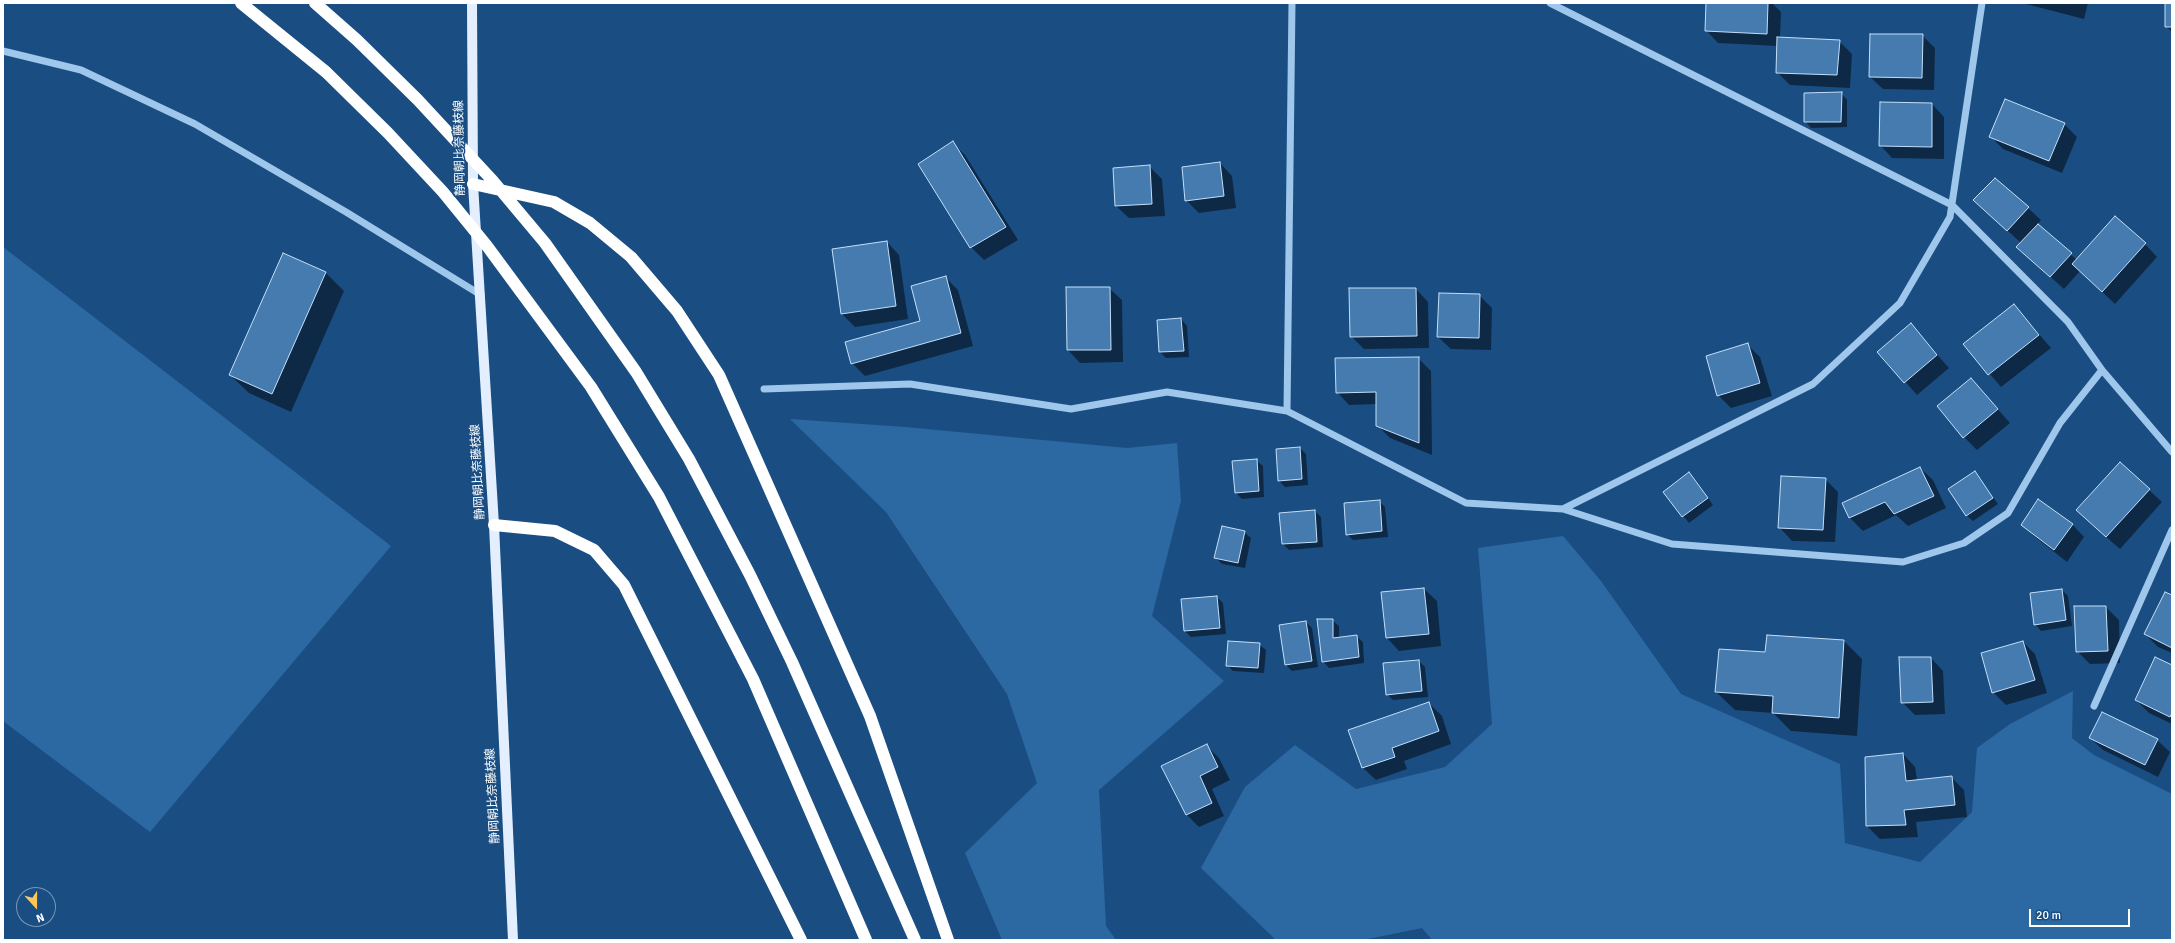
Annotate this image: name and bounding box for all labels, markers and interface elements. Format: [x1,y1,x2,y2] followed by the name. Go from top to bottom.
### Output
[452,100,468,196] street label: 静岡朝比奈藤枝線
[468,424,488,520] street label: 静岡朝比奈藤枝線
[483,748,503,844] street label: 静岡朝比奈藤枝線
[16,887,56,927] north arrow
[2031,901,2132,927] scale bar
[2036,908,2061,923] text: 20 m
[34,910,46,925] text: N

